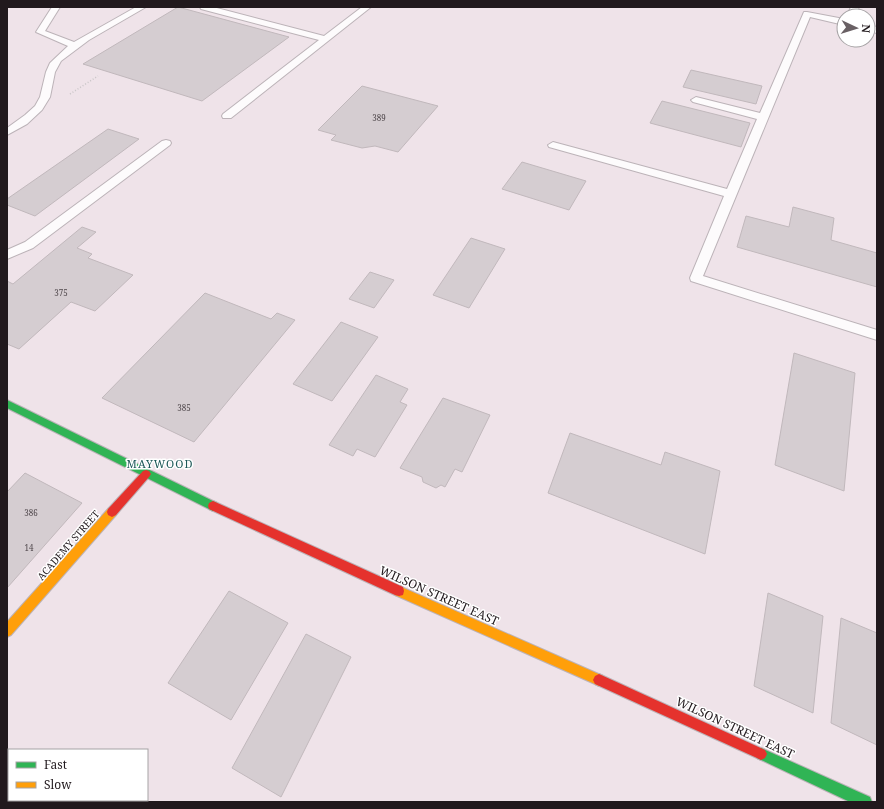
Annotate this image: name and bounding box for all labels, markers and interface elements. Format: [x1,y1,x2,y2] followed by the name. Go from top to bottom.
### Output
[836,8,876,48] north arrow
[859,24,874,34] text: N
[372,112,386,123] house number: 389
[54,287,68,298] house number: 375
[177,402,191,413] house number: 385
[127,456,193,471] district label: MAYWOOD
[24,507,38,518] house number: 386
[34,507,102,583] street label: ACADEMY STREET
[25,542,34,553] house number: 14
[377,562,502,630] street label: WILSON STREET EAST
[673,693,798,763] street label: WILSON STREET EAST
[8,749,148,801] legend
[44,756,67,773] text: Fast
[44,776,72,793] text: Slow

